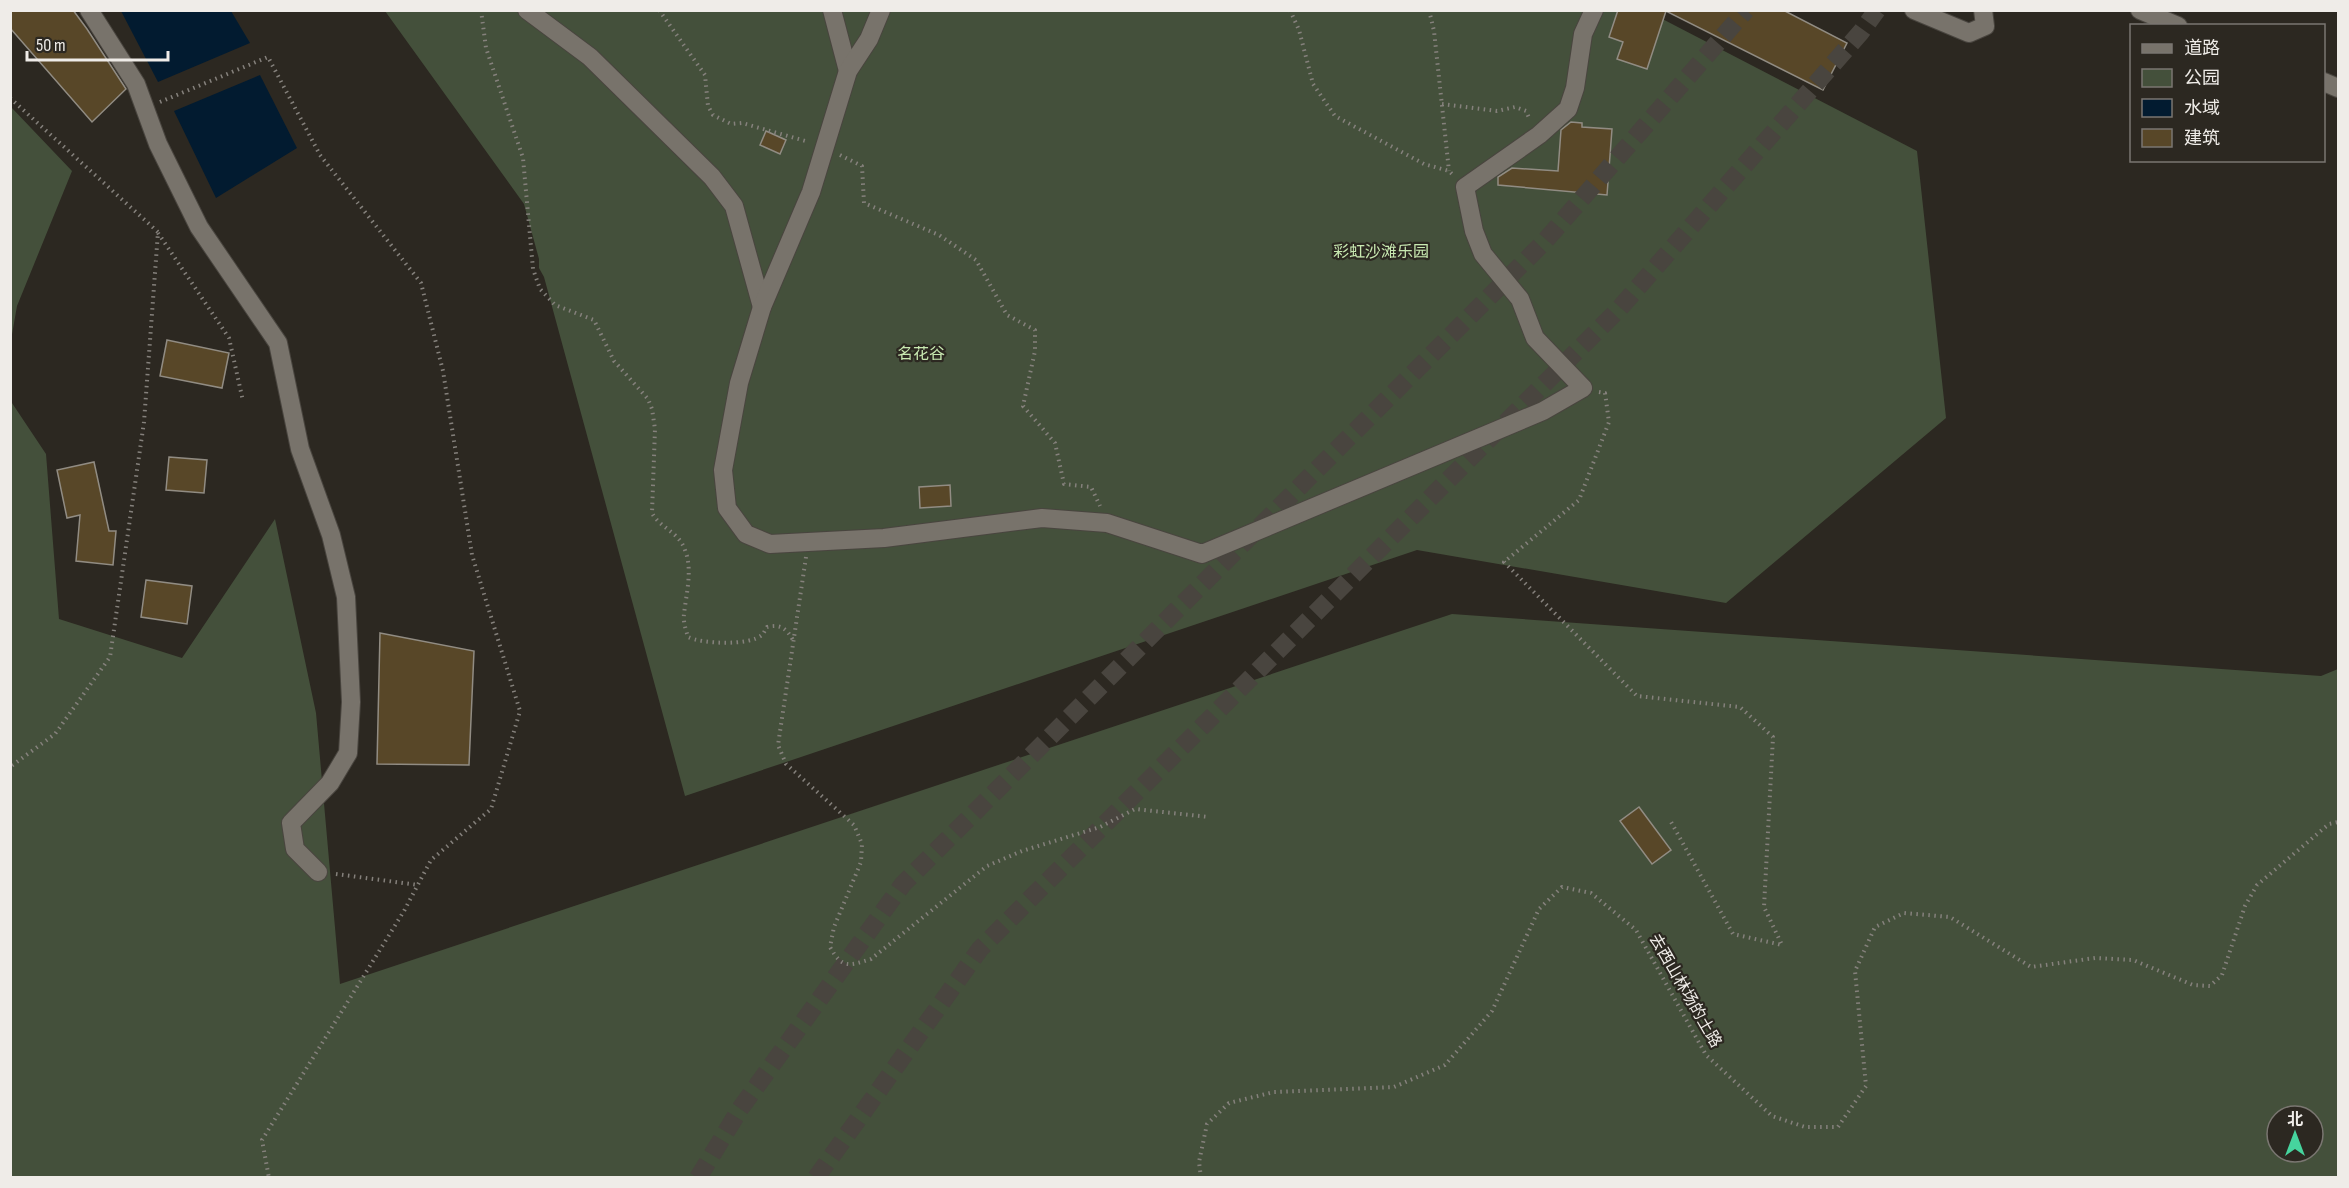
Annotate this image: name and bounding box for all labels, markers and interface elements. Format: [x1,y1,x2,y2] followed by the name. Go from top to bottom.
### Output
[27,24,168,62] scale bar
[2130,24,2325,162] legend
[36,35,66,56] text: 50 m
[2184,38,2220,59] text: 道路
[2184,68,2220,89] text: 公园
[2184,98,2220,119] text: 水域
[2184,128,2220,149] text: 建筑
[1333,243,1429,262] park label: 彩虹沙滩乐园
[897,345,945,364] park label: 名花谷
[1645,931,1725,1051] street label: 去西山林场的土路
[2265,1104,2325,1164] north arrow
[2287,1111,2303,1130] text: 北

